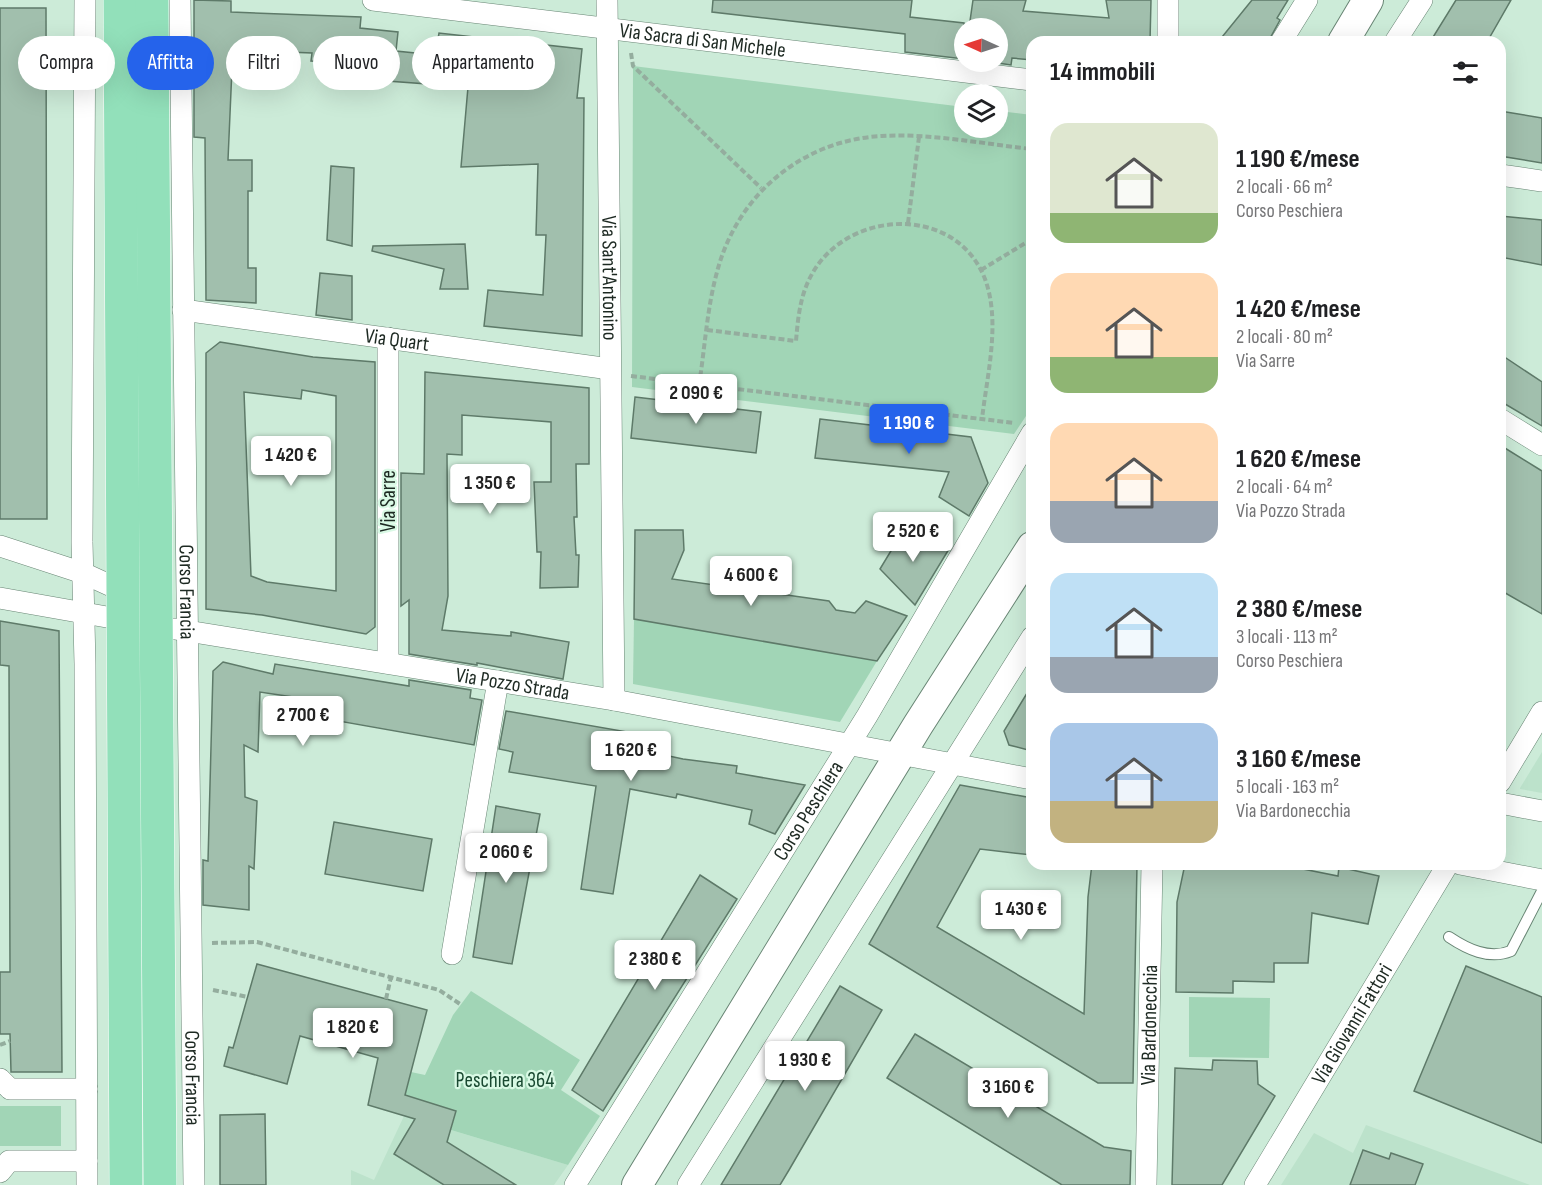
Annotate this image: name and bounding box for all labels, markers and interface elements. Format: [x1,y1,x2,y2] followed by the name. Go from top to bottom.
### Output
[618,18,787,63] street label: Via Sacra di San Michele
[954,18,1008,72] north arrow
[954,18,1008,138] map controls
[18,36,115,90] chip: Compra
[127,36,214,90] chip: Affitta
[226,36,301,90] chip: Filtri
[313,36,400,90] chip: Nuovo
[412,36,555,90] chip: Appartamento
[1449,56,1482,89] icon: filters
[1050,57,1155,88] text: 14 immobili
[954,84,1008,138] button: layers
[1236,144,1360,175] text: 1 190 €/mese
[1098,147,1170,219] icon: home
[1236,175,1333,199] text: 2 locali · 66 m²
[1236,199,1343,223] text: Corso Peschiera
[597,215,623,341] street label: Via Sant'Antonino
[1236,294,1361,325] text: 1 420 €/mese
[1098,297,1170,369] icon: home
[363,323,431,356] street label: Via Quart
[1236,325,1333,349] text: 2 locali · 80 m²
[1236,349,1295,373] text: Via Sarre
[641,374,751,425] pin: 2 090 €
[669,381,723,405] text: 2 090 €
[854,404,964,455] pin: 1 190 €
[883,411,935,435] text: 1 190 €
[236,436,346,487] pin: 1 420 €
[265,443,317,467] text: 1 420 €
[1236,444,1361,475] text: 1 620 €/mese
[1098,447,1170,519] icon: home
[435,464,545,515] pin: 1 350 €
[376,470,401,532] street label: Via Sarre
[464,471,516,495] text: 1 350 €
[1236,475,1333,499] text: 2 locali · 64 m²
[1236,499,1346,523] text: Via Pozzo Strada
[858,512,968,563] pin: 2 520 €
[887,519,939,543] text: 2 520 €
[174,544,200,640] street label: Corso Francia
[696,556,806,607] pin: 4 600 €
[724,563,778,587] text: 4 600 €
[1236,594,1362,625] text: 2 380 €/mese
[1098,597,1170,669] icon: home
[1236,625,1338,649] text: 3 locali · 113 m²
[1236,649,1343,673] text: Corso Peschiera
[454,662,571,705] street label: Via Pozzo Strada
[248,696,358,747] pin: 2 700 €
[277,703,329,727] text: 2 700 €
[576,731,686,782] pin: 1 620 €
[605,738,657,762] text: 1 620 €
[1236,744,1361,775] text: 3 160 €/mese
[1098,747,1170,819] icon: home
[768,756,848,865] street label: Corso Peschiera
[1236,775,1339,799] text: 5 locali · 163 m²
[1236,799,1351,823] text: Via Bardonecchia
[451,833,561,884] pin: 2 060 €
[479,840,533,864] text: 2 060 €
[966,890,1076,941] pin: 1 430 €
[995,897,1047,921] text: 1 430 €
[600,940,710,991] pin: 2 380 €
[628,947,682,971] text: 2 380 €
[1306,959,1398,1089] street label: Via Giovanni Fattori
[1135,964,1163,1086] street label: Via Bardonecchia
[298,1008,408,1059] pin: 1 820 €
[327,1015,379,1039] text: 1 820 €
[180,1030,206,1126] street label: Corso Francia
[750,1041,860,1092] pin: 1 930 €
[779,1048,831,1072] text: 1 930 €
[456,1068,555,1093] park label: Peschiera 364
[953,1068,1063,1119] pin: 3 160 €
[982,1075,1034,1099] text: 3 160 €

